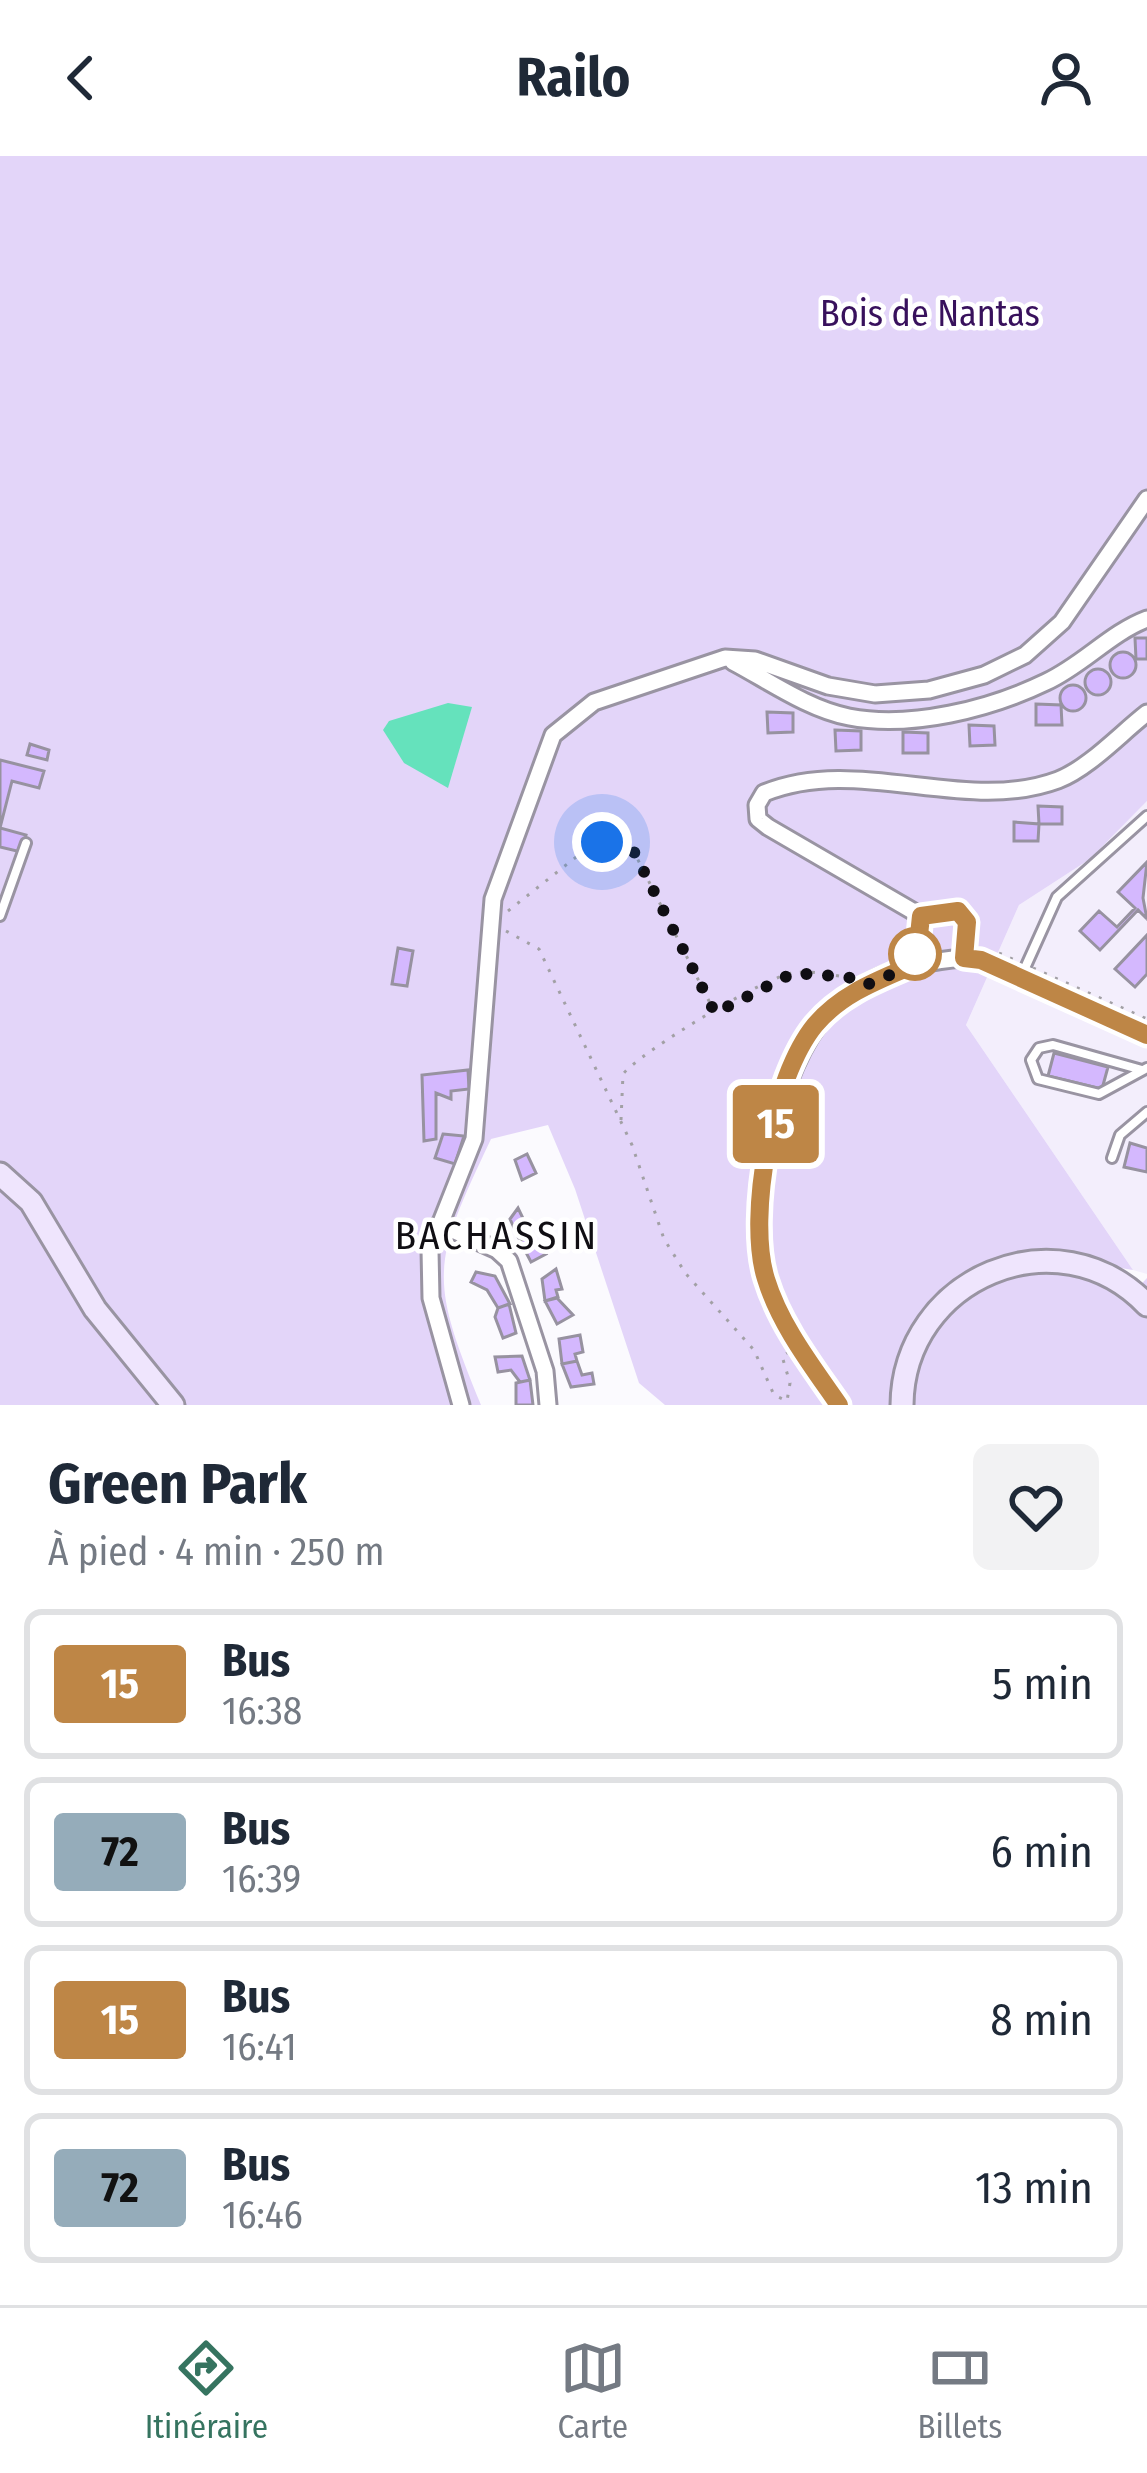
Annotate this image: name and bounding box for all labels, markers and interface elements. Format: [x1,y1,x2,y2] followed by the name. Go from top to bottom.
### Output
[48,45,114,111] icon: back
[1033,45,1099,111] icon: person
[517,46,630,110] text: Railo
[820,292,1040,336] park label: Bois de Nantas
[572,812,632,872] your location
[890,929,940,979] unlabelled marker
[722,1085,830,1163] line badge: 15
[757,1099,795,1149] text: 15
[395,1213,599,1259] district label: BACHASSIN
[973,1444,1099,1570] button: heart
[48,1450,307,1518] text: Green Park
[48,1529,385,1575] text: À pied · 4 min · 250 m
[222,1634,290,1688] text: Bus
[992,1657,1093,1711] text: 5 min
[101,1659,139,1709] text: 15
[222,1688,302,1734] text: 16:38
[222,1802,290,1856] text: Bus
[990,1825,1093,1879] text: 6 min
[101,1827,139,1877] text: 72
[222,1856,301,1902] text: 16:39
[222,1970,290,2024] text: Bus
[990,1993,1093,2047] text: 8 min
[101,1995,139,2045] text: 15
[222,2024,297,2070] text: 16:41
[222,2138,290,2192] text: Bus
[975,2161,1093,2215] text: 13 min
[101,2163,139,2213] text: 72
[222,2192,303,2238] text: 16:46
[145,2335,268,2447] tab: Itinéraire
[557,2335,628,2447] tab: Carte
[918,2335,1002,2447] tab: Billets

